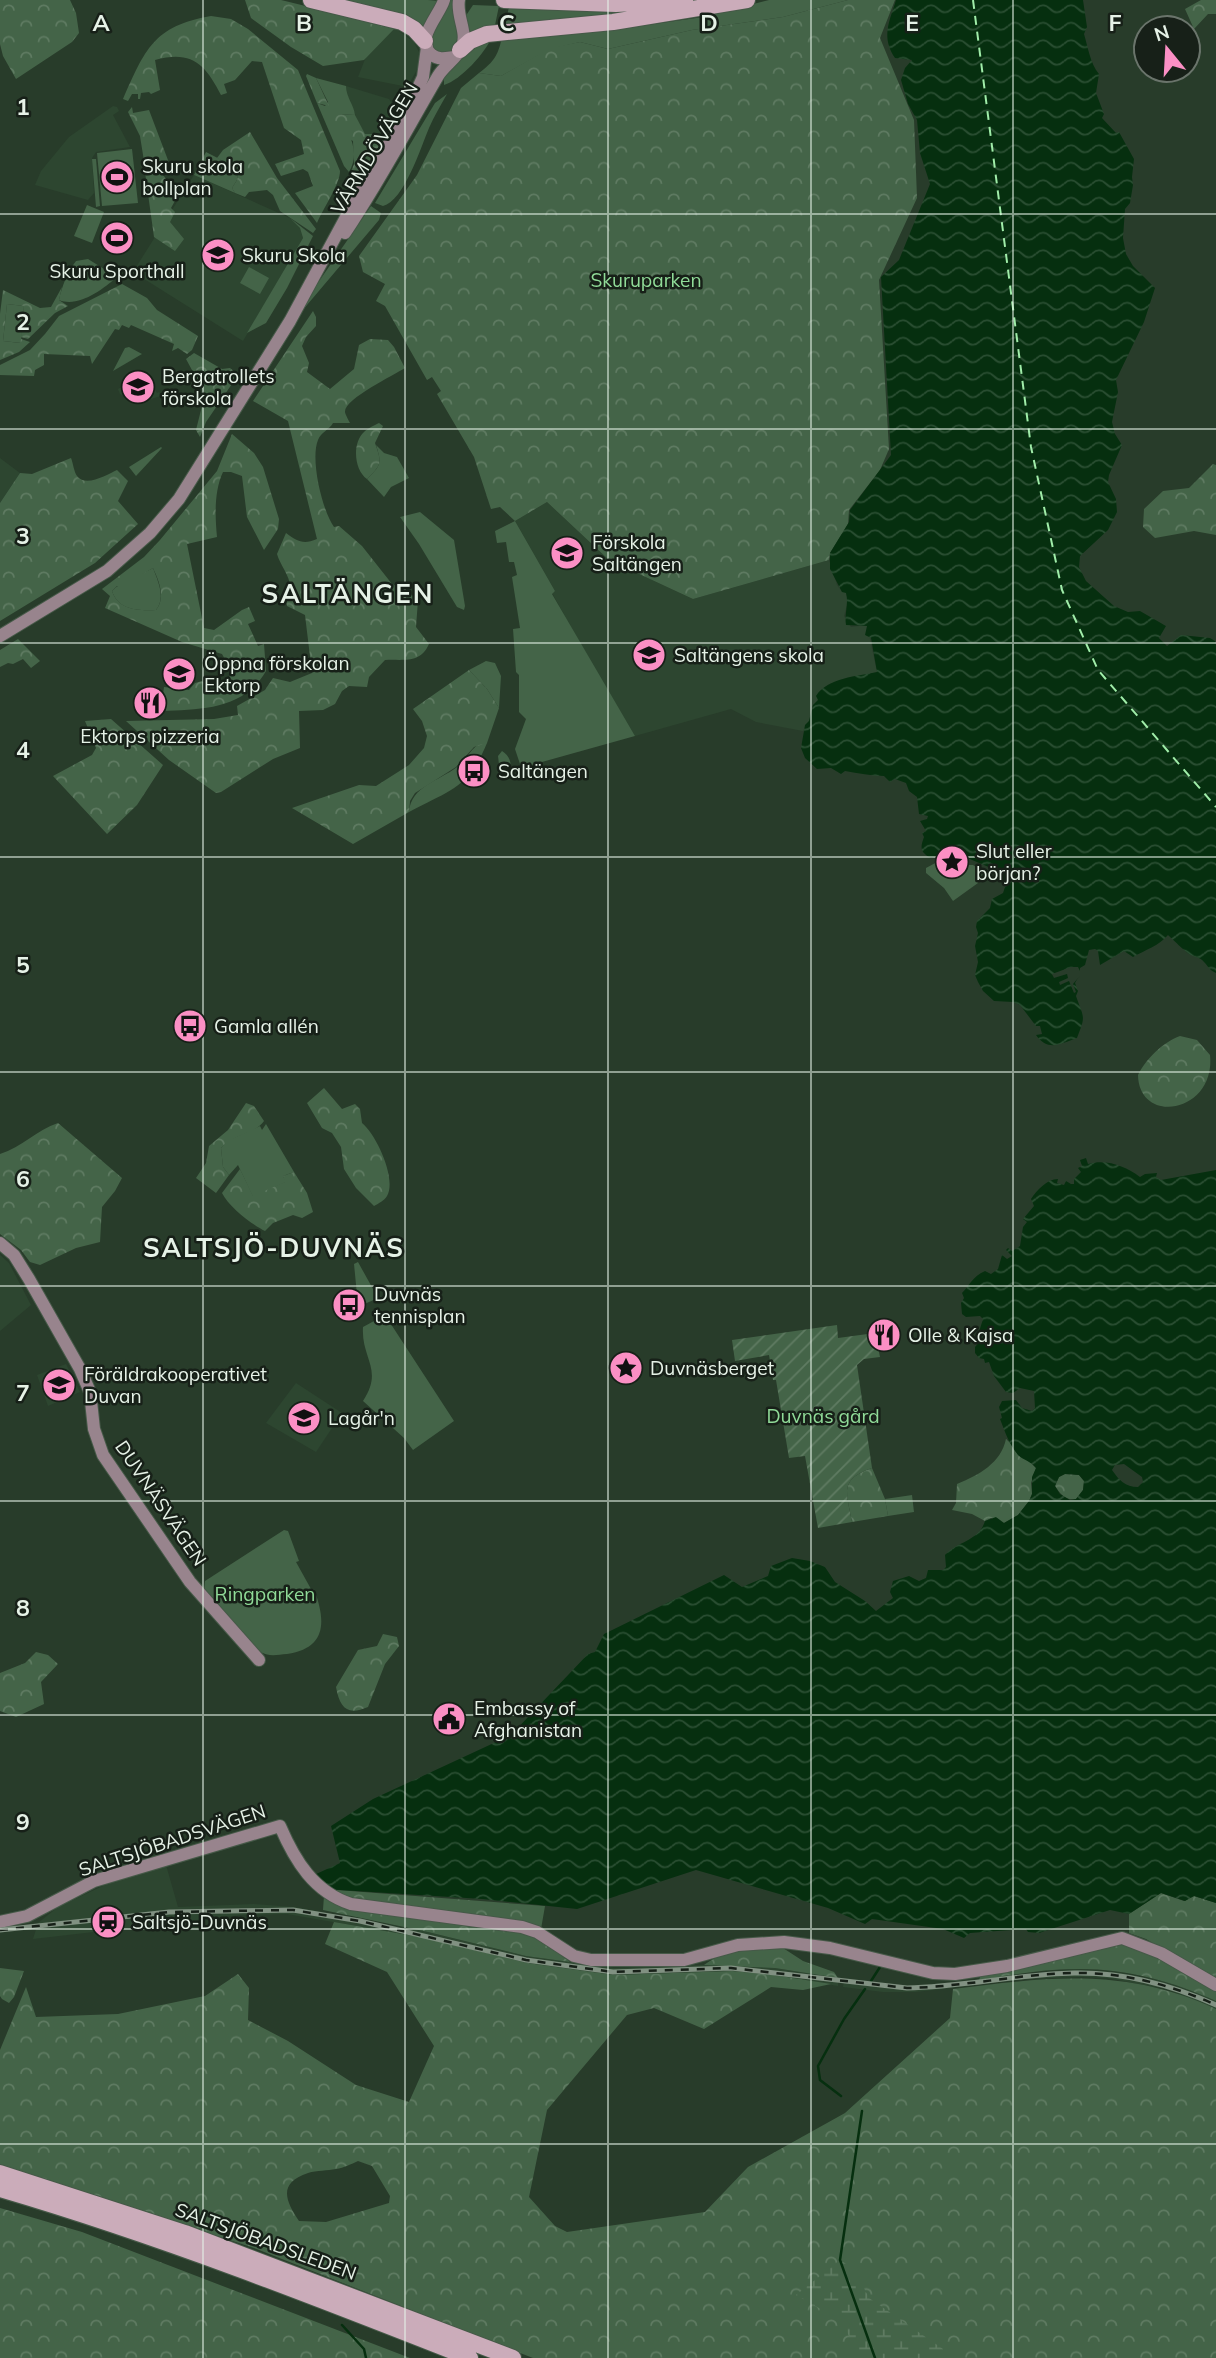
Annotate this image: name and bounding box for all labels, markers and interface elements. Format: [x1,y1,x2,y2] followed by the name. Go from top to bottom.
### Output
[92,8,110,37] text: A
[296,8,312,37] text: B
[499,8,515,37] text: C
[700,8,718,37] text: D
[905,8,919,37] text: E
[1108,8,1122,37] text: F
[1132,14,1202,84] north arrow
[1151,19,1172,46] text: N
[325,78,423,218] street label: VÄRMDÖVÄGEN
[16,92,30,121] text: 1
[142,154,243,200] place label: Skuru skola bollplan
[98,158,136,196] sports icon: Skuru skola bollplan
[98,219,136,257] sports icon: Skuru Sporthall
[199,236,237,274] school or university icon: Skuru Skola
[242,243,346,267] place label: Skuru Skola
[49,259,185,283] place label: Skuru Sporthall
[590,268,702,292] park label: Skuruparken
[16,307,30,336] text: 2
[162,364,275,410] place label: Bergatrollets förskola
[119,368,157,406] school or university icon: Bergatrollets förskola
[16,521,30,550] text: 3
[592,530,682,576] place label: Förskola Saltängen
[548,534,586,572] school or university icon: Förskola Saltängen
[262,577,434,610] district label: SALTÄNGEN
[630,636,668,674] school or university icon: Saltängens skola
[674,643,824,667] place label: Saltängens skola
[204,651,350,697] place label: Öppna förskolan Ektorp
[160,655,198,693] school or university icon: Öppna förskolan Ektorp
[131,684,169,722] restaurant icon: Ektorps pizzeria
[80,724,220,748] place label: Ektorps pizzeria
[16,735,30,764] text: 4
[455,752,493,790] bus stop icon: Saltängen
[498,759,588,783] place label: Saltängen
[976,839,1052,885] place label: Slut eller början?
[933,843,971,881] place icon: Slut eller början?
[16,950,30,979] text: 5
[171,1007,209,1045] bus stop icon: Gamla allén
[214,1014,319,1038] place label: Gamla allén
[16,1164,30,1193] text: 6
[143,1231,405,1264] district label: SALTSJÖ-DUVNÄS
[374,1282,466,1328] place label: Duvnäs tennisplan
[330,1286,368,1324] bus stop icon: Duvnäs tennisplan
[865,1316,903,1354] restaurant icon: Olle & Kajsa
[908,1323,1014,1347] place label: Olle & Kajsa
[607,1349,645,1387] place icon: Duvnäsberget
[650,1356,774,1380] place label: Duvnäsberget
[84,1362,267,1408] place label: Föräldrakooperativet Duvan
[40,1366,78,1404] school or university icon: Föräldrakooperativet Duvan
[16,1378,30,1407] text: 7
[285,1399,323,1437] school or university icon: Lagår'n
[766,1404,880,1428] park label: Duvnäs gård
[328,1406,395,1430] place label: Lagår'n
[110,1436,212,1570] street label: DUVNÄSVÄGEN
[215,1582,315,1606] park label: Ringparken
[16,1593,30,1622] text: 8
[474,1696,582,1742] place label: Embassy of Afghanistan
[430,1700,468,1738] public building icon: Embassy of Afghanistan
[76,1798,268,1882] street label: SALTSJÖBADSVÄGEN
[16,1807,30,1836] text: 9
[89,1903,127,1941] station icon: Saltsjö-Duvnäs
[132,1910,267,1934] place label: Saltsjö-Duvnäs
[172,2197,360,2285] street label: SALTSJÖBADSLEDEN

